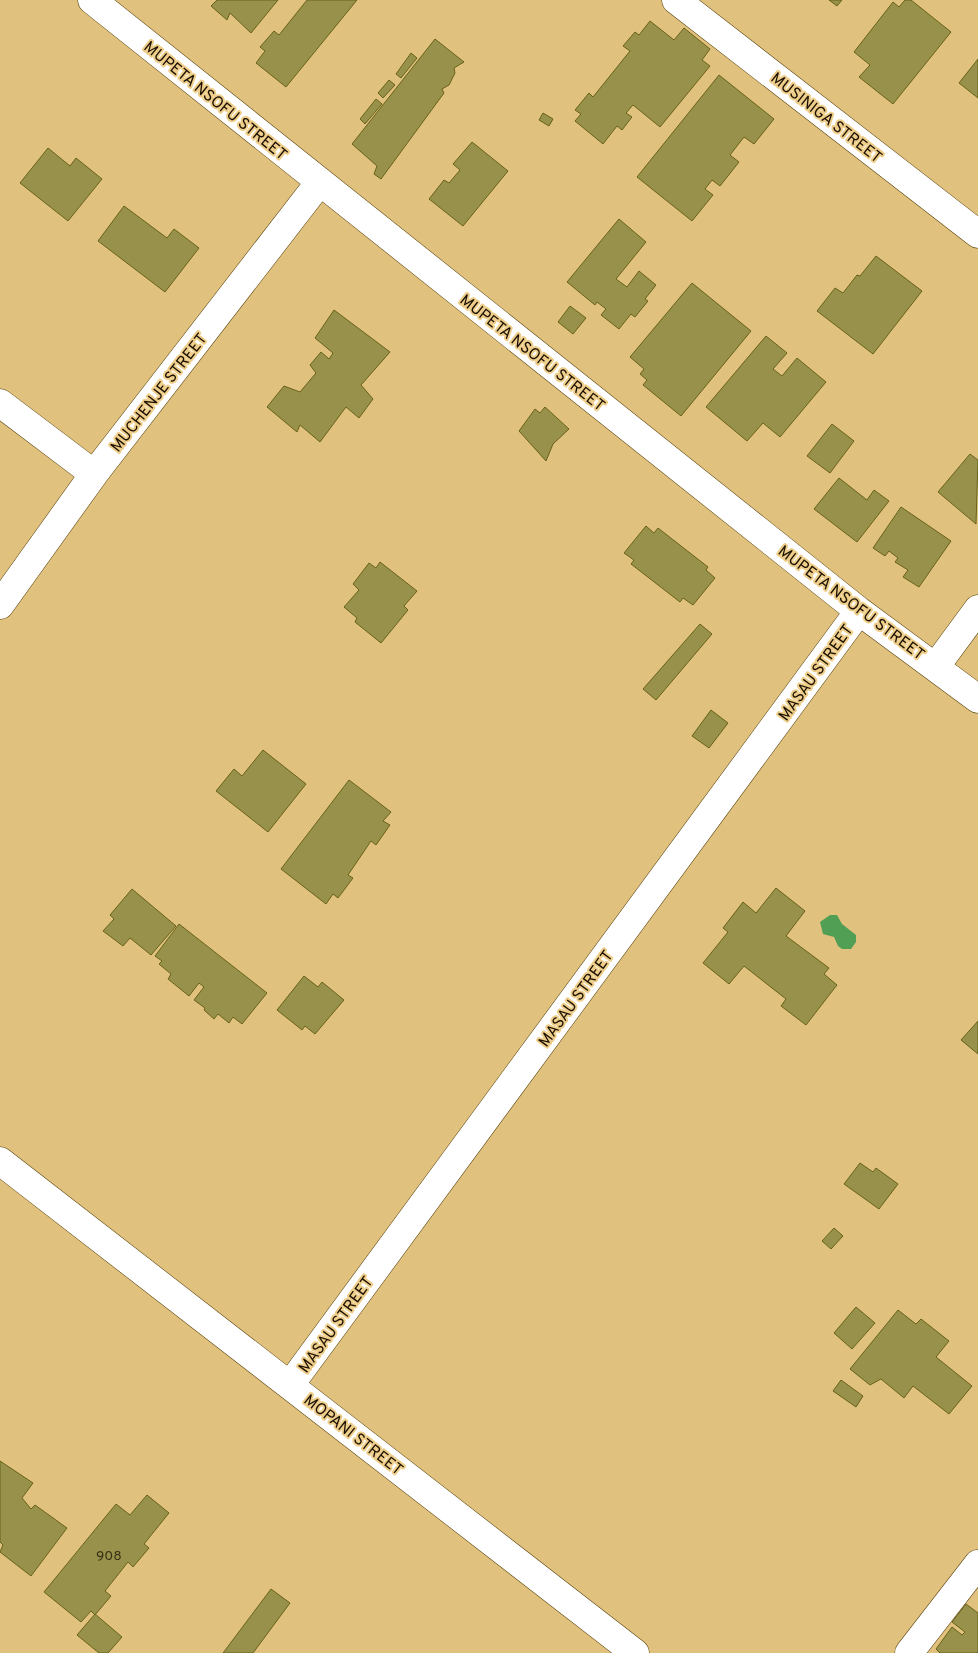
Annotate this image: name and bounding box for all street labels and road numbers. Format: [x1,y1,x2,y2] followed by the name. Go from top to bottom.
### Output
[139,37,291,166] street label: MUPETA NSOFU STREET
[766,69,885,168] street label: MUSINIGA STREET
[455,291,608,417] street label: MUPETA NSOFU STREET
[107,330,212,457] street label: MUCHENJE STREET
[773,542,928,665] street label: MUPETA NSOFU STREET
[775,621,858,725] street label: MASAU STREET
[535,947,618,1051] street label: MASAU STREET
[295,1273,378,1377] street label: MASAU STREET
[299,1391,406,1481] street label: MOPANI STREET

